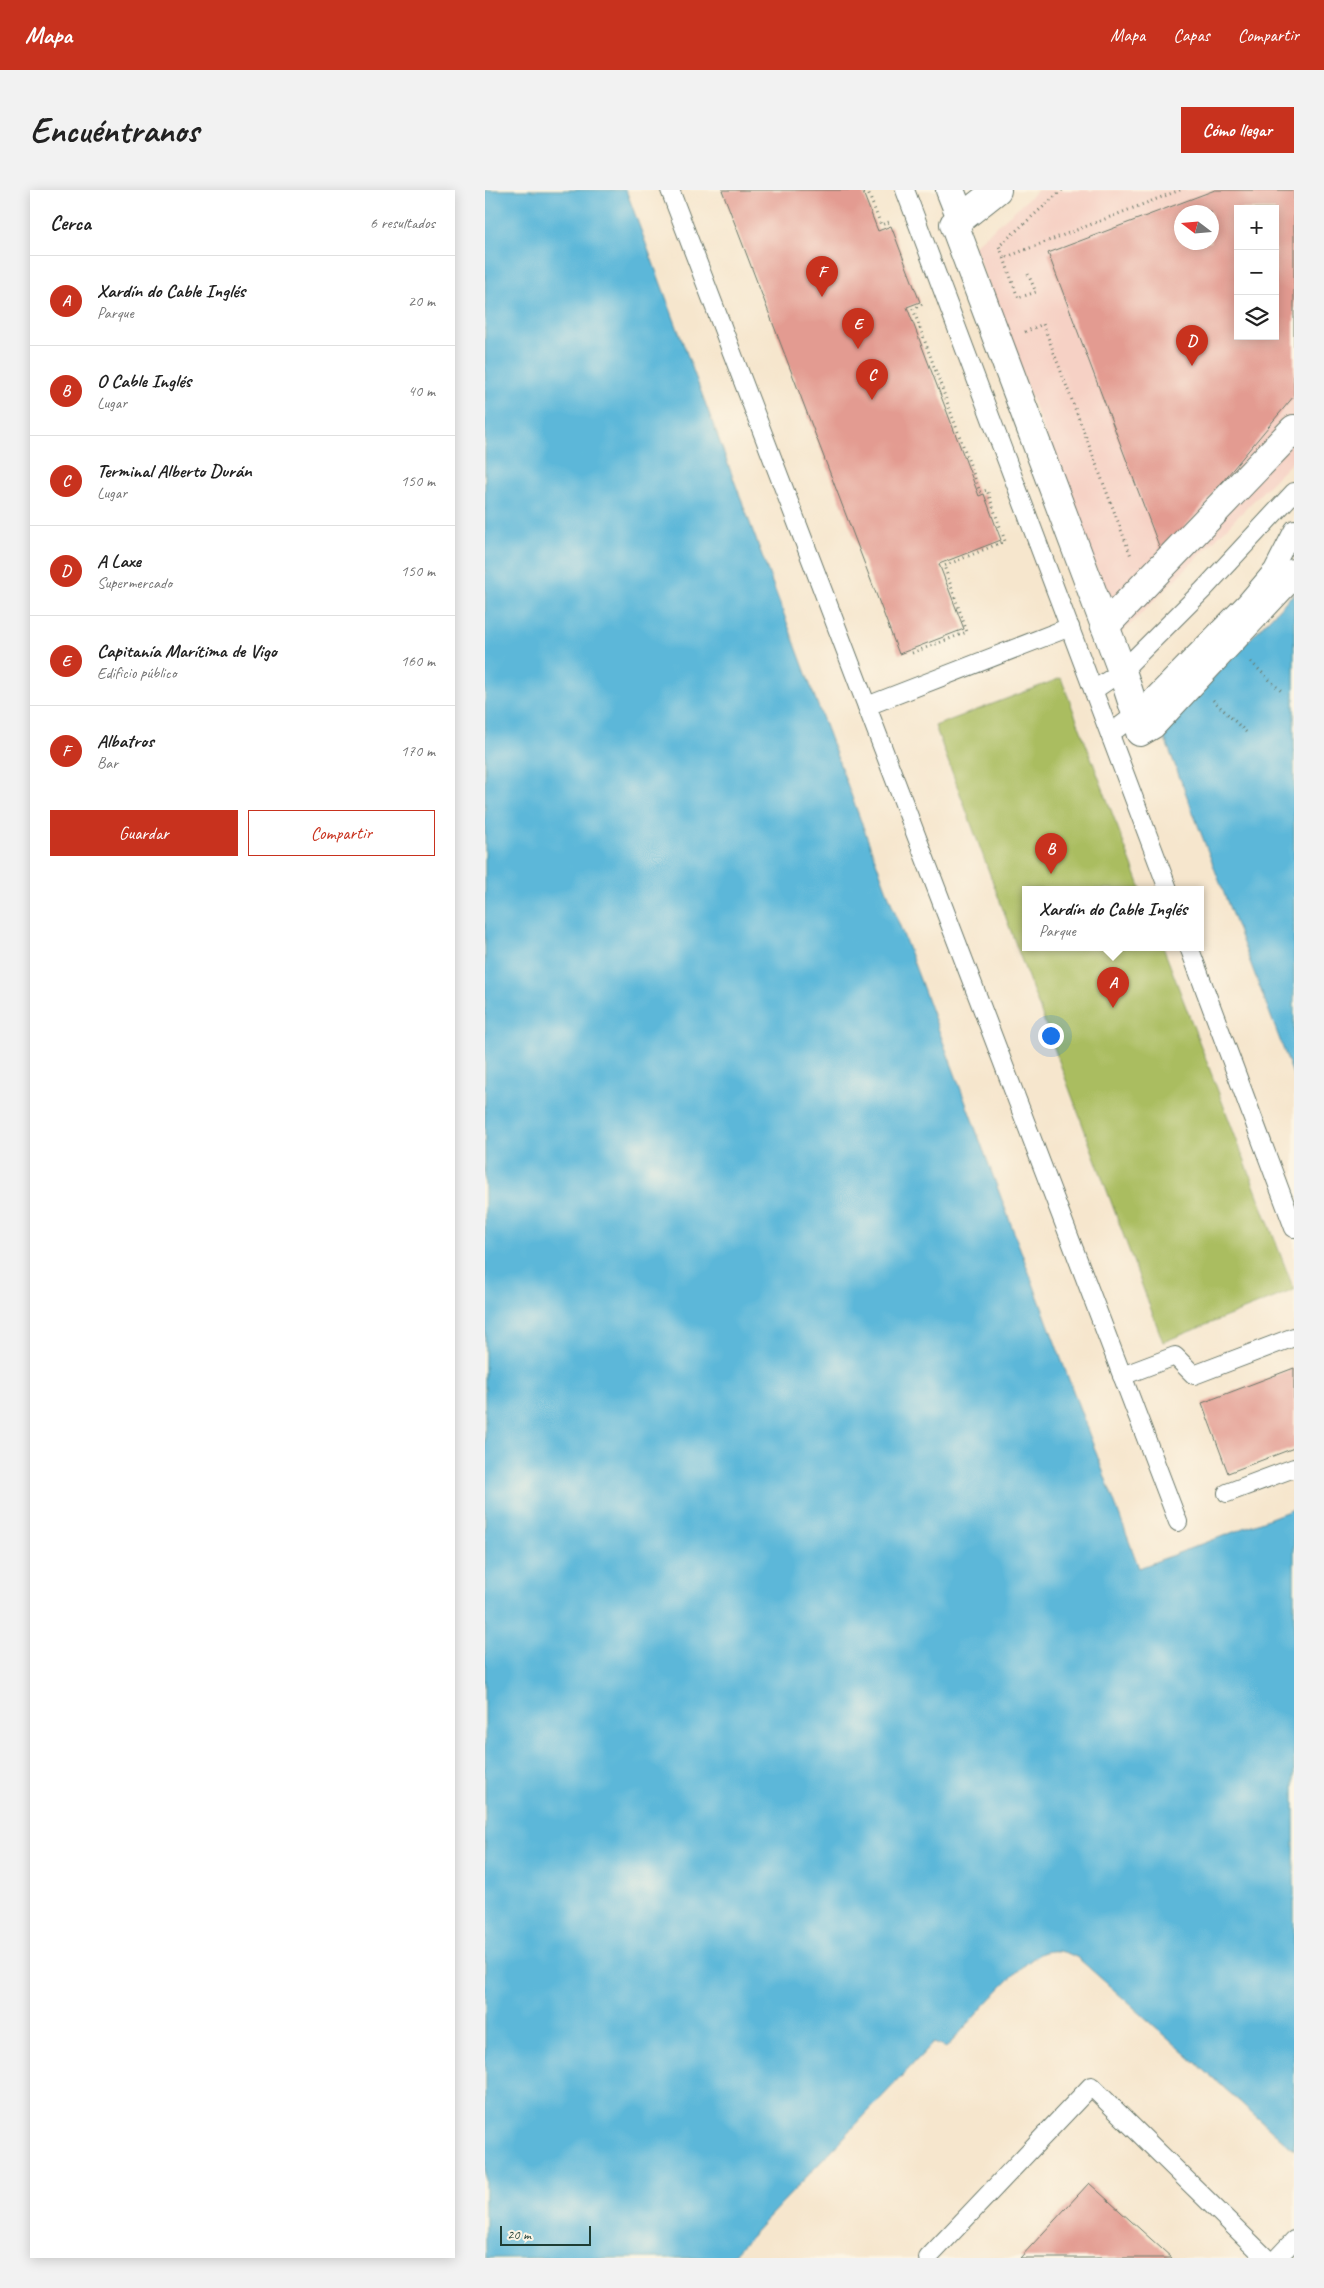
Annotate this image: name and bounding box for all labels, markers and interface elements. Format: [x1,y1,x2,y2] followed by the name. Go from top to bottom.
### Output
[25,20,72,50] text: Mapa
[1110,24,1145,46] text: Mapa
[1173,24,1210,46] text: Capas
[1238,24,1299,46] text: Compartir
[1181,107,1294,153] button: Cómo llegar
[30,108,199,153] text: Encuéntranos
[1174,205,1219,250] north arrow
[1234,205,1279,340] map controls
[1234,205,1279,250] button: +
[50,210,91,236] text: Cerca
[370,213,435,233] text: 6 resultados
[1234,250,1279,295] button: −
[806,256,838,297] pin: F
[97,279,245,303] text: Xardín do Cable Inglés
[62,291,70,311] text: A
[408,291,435,311] text: 20 m
[1234,295,1279,340] button: layers
[97,303,134,323] text: Parque
[842,308,874,349] pin: E
[1176,325,1208,366] pin: D
[856,359,888,400] pin: C
[97,369,191,393] text: O Cable Inglés
[62,381,70,401] text: B
[408,381,435,401] text: 40 m
[97,393,127,413] text: Lugar
[97,459,252,483] text: Terminal Alberto Durán
[62,471,70,491] text: C
[401,471,435,491] text: 150 m
[97,483,127,503] text: Lugar
[97,549,141,573] text: A Laxe
[61,561,71,581] text: D
[401,561,435,581] text: 150 m
[97,573,172,593] text: Supermercado
[97,639,277,663] text: Capitanía Marítima de Vigo
[62,651,70,671] text: E
[401,651,435,671] text: 160 m
[97,663,176,683] text: Edificio público
[97,729,154,753] text: Albatros
[62,741,70,761] text: F
[401,741,435,761] text: 170 m
[97,753,118,773] text: Bar
[50,810,238,856] button: Guardar
[248,810,435,856] button: Compartir
[1035,833,1067,874] pin: B
[1022,886,1204,951] popup
[1039,897,1187,921] text: Xardín do Cable Inglés
[1039,921,1076,941] text: Parque
[1097,967,1129,1008] pin: A
[1038,1023,1064,1049] your location
[500,2223,591,2246] scale bar
[507,2226,531,2243] text: 20 m

